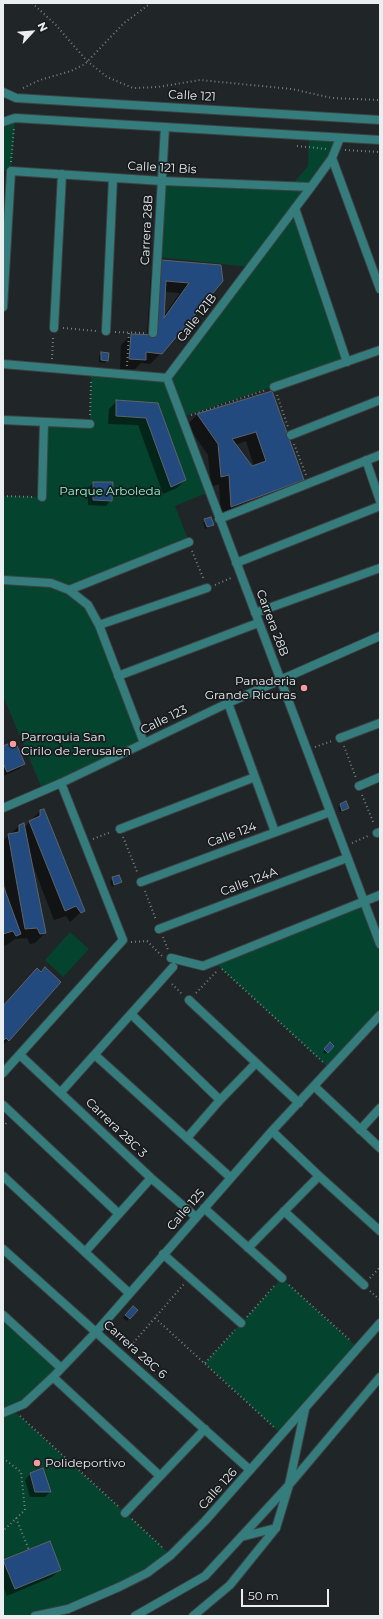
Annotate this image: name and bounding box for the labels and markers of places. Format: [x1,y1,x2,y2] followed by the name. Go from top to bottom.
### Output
[205,674,296,702] place label: Panaderia Grande Ricuras
[299,683,309,693] marker: Panaderia Grande Ricuras
[21,730,131,758] place label: Parroquia San Cirilo de Jerusalen
[8,739,18,749] marker: Parroquia San Cirilo de Jerusalen
[45,1456,125,1470] place label: Polideportivo
[32,1458,42,1468] marker: Polideportivo

